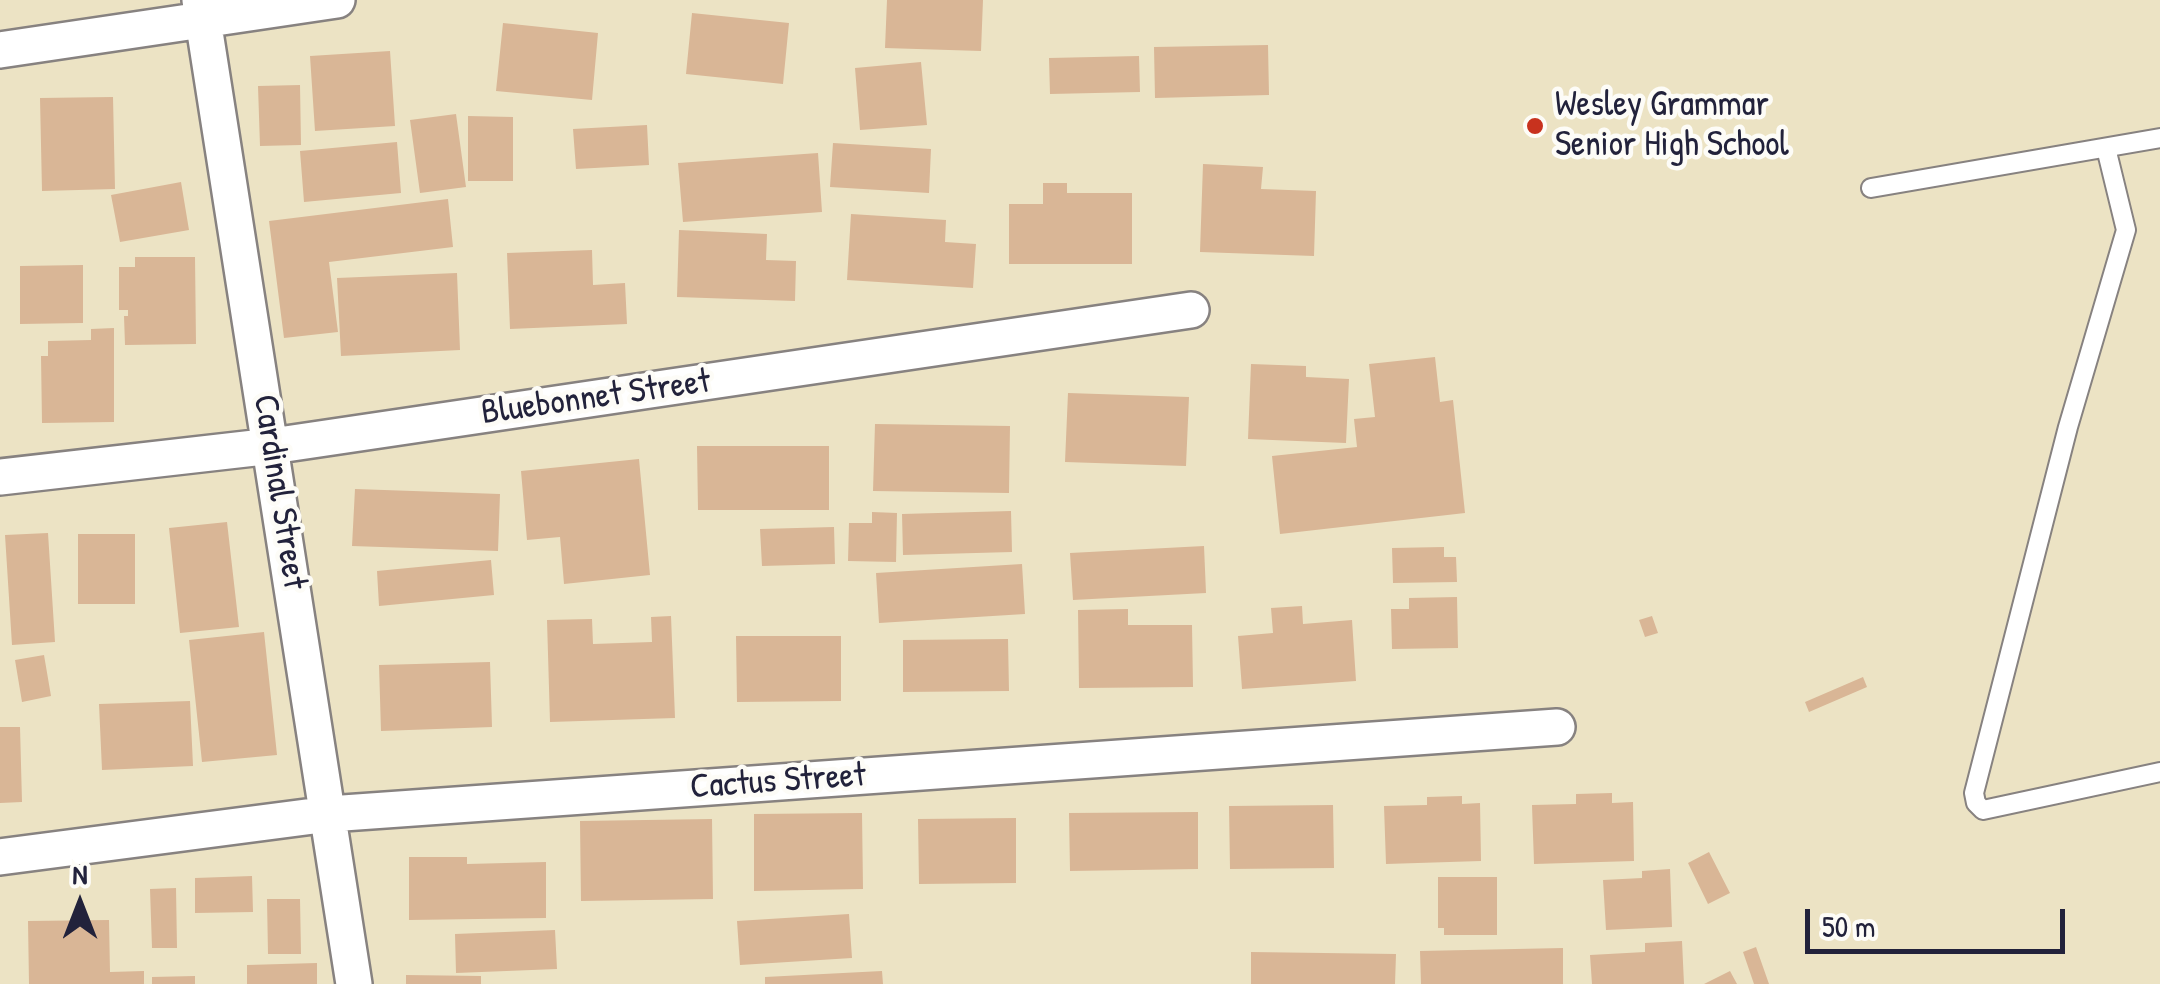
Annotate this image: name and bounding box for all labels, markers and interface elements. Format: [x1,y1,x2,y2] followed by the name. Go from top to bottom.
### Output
[1555,85,1789,167] place label: Wesley Grammar Senior High School
[1524,115,1546,137] marker: Wesley Grammar Senior High School
[479,361,713,435] street label: Bluebonnet Street
[243,392,315,592] street label: Cardinal Street
[689,755,867,809] street label: Cactus Street
[30,854,130,954] north arrow
[73,855,87,893] text: N
[1810,889,2070,951] scale bar
[1822,906,1875,946] text: 50 m

